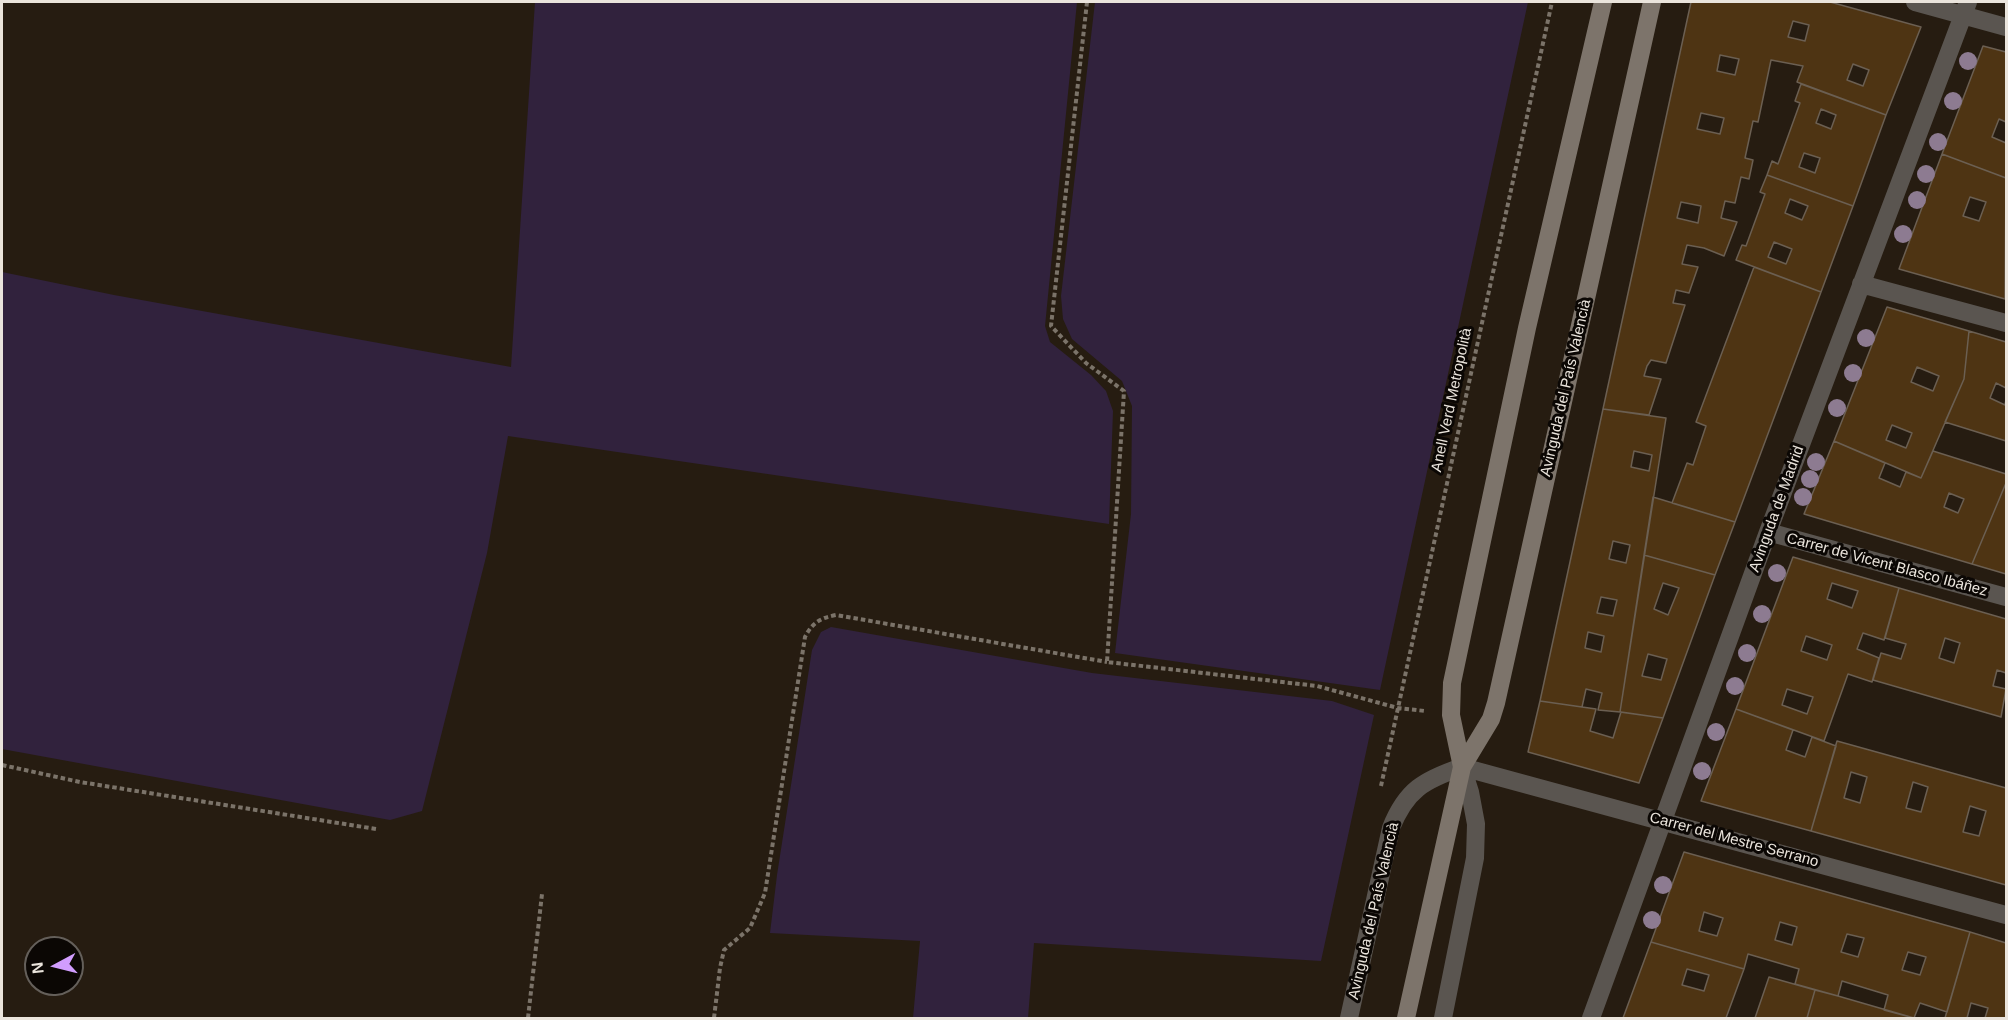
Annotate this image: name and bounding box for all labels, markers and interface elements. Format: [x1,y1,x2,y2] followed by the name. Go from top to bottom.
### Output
[1537,298,1595,478] street label: Avinguda del País Valencià
[1428,326,1476,474] street label: Anell Verd Metropolità
[1746,443,1808,575] street label: Avinguda de Madrid
[1785,529,1989,601] street label: Carrer de Vicent Blasco Ibáñez
[1648,809,1820,871] street label: Carrer del Mestre Serrano
[1345,821,1403,1001] street label: Avinguda del País Valencià
[24,936,84,996] north arrow
[28,961,47,975] text: N

